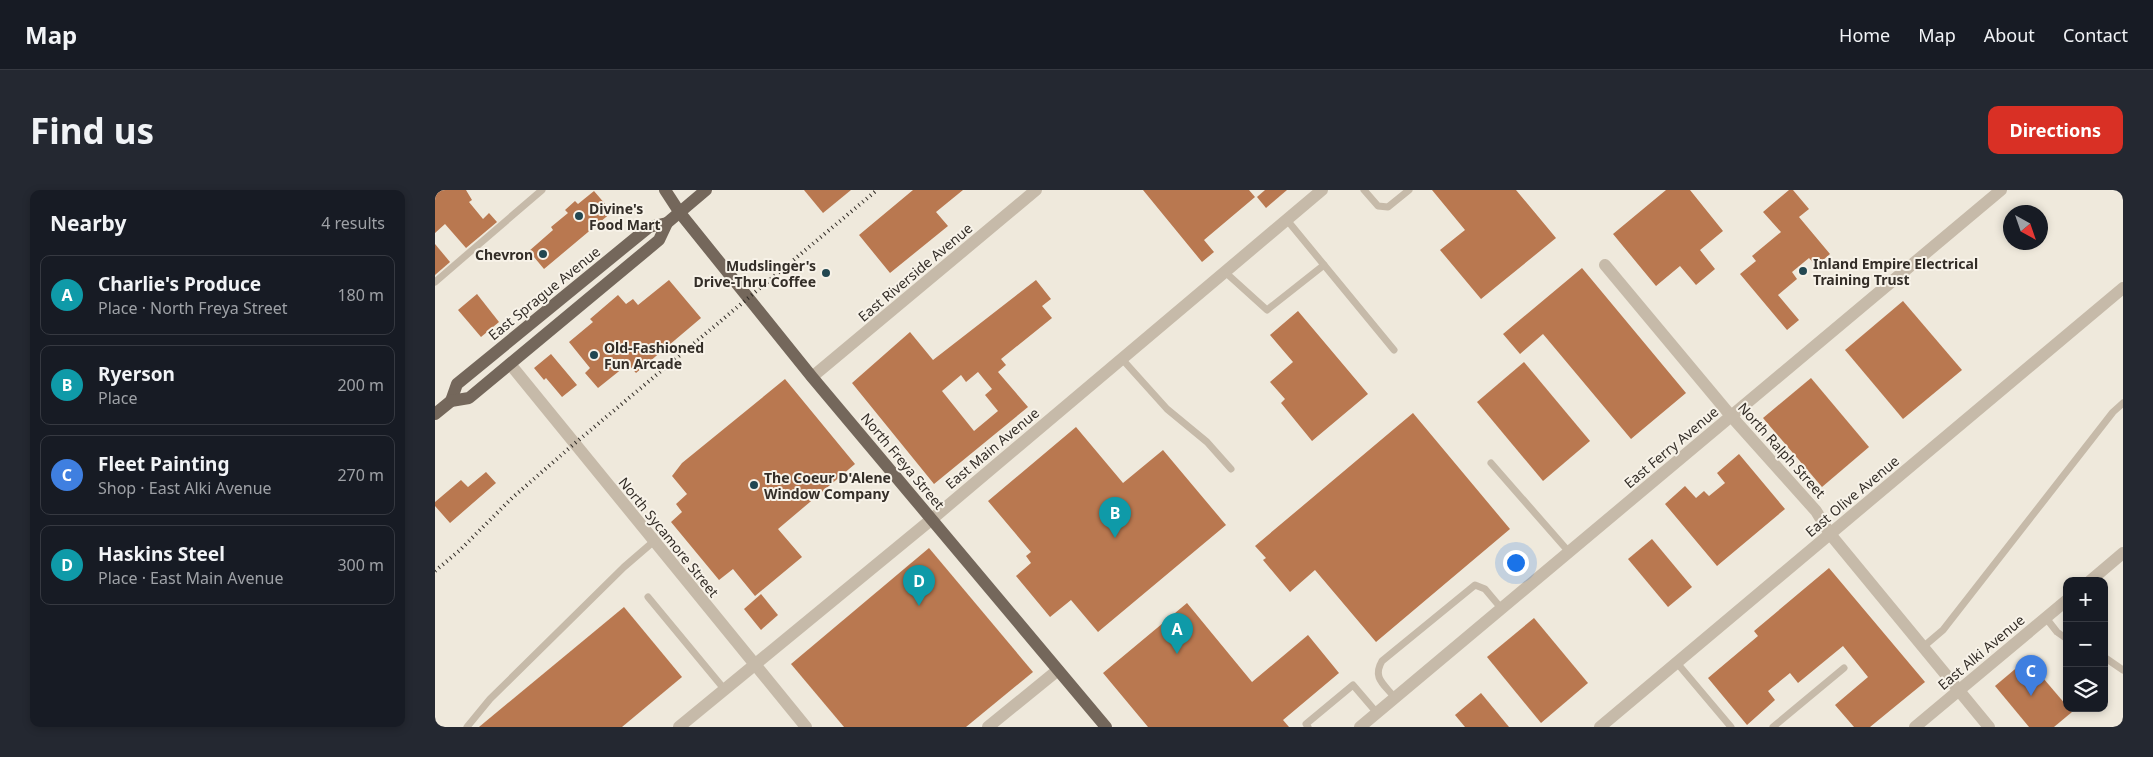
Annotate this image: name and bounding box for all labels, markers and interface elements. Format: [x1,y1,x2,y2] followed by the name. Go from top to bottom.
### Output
[25,18,77,51] text: Map
[1839,23,1890,47] text: Home
[1918,23,1956,47] text: Map
[1984,23,2035,47] text: About
[2063,23,2128,47] text: Contact
[1988,106,2123,154] button: Directions
[30,107,154,154] text: Find us
[589,199,661,234] place label: Divine's Food Mart
[2003,205,2048,250] north arrow
[50,209,126,237] text: Nearby
[573,210,585,222] marker: Divine's Food Mart
[321,212,385,234] text: 4 results
[854,218,976,325] street label: East Riverside Avenue
[484,242,604,344] street label: East Sprague Avenue
[475,245,533,264] place label: Chevron
[537,248,549,260] marker: Chevron
[1813,254,1978,289] place label: Inland Empire Electrical Training Trust
[694,256,816,291] place label: Mudslinger's Drive-Thru Coffee
[1797,265,1809,277] marker: Inland Empire Electrical Training Trust
[820,267,832,279] marker: Mudslinger's Drive-Thru Coffee
[98,271,261,297] text: Charlie's Produce
[61,284,73,306] text: A
[337,284,384,306] text: 180 m
[98,297,288,319] text: Place · North Freya Street
[604,338,704,373] place label: Old-Fashioned Fun Arcade
[588,349,600,361] marker: Old-Fashioned Fun Arcade
[98,361,175,387] text: Ryerson
[62,374,72,396] text: B
[337,374,384,396] text: 200 m
[98,387,138,409] text: Place
[1734,398,1830,502] street label: North Ralph Street
[1620,402,1722,492] street label: East Ferry Avenue
[941,403,1043,493] street label: East Main Avenue
[857,409,949,513] street label: North Freya Street
[98,451,229,477] text: Fleet Painting
[1801,451,1903,541] street label: East Olive Avenue
[62,464,72,486] text: C
[337,464,384,486] text: 270 m
[764,468,891,503] place label: The Coeur D'Alene Window Company
[615,473,723,601] street label: North Sycamore Street
[98,477,272,499] text: Shop · East Alki Avenue
[748,479,760,491] marker: The Coeur D'Alene Window Company
[1099,497,1131,538] pin: B
[98,541,225,567] text: Haskins Steel
[1503,550,1529,576] your location
[61,554,73,576] text: D
[337,554,384,576] text: 300 m
[903,565,935,606] pin: D
[98,567,283,589] text: Place · East Main Avenue
[2063,577,2108,712] map controls
[2063,577,2108,622] button: +
[1934,610,2028,694] street label: East Alki Avenue
[1161,613,1193,654] pin: A
[2063,622,2108,667] button: −
[2015,655,2047,696] pin: C
[2063,667,2108,712] button: layers

